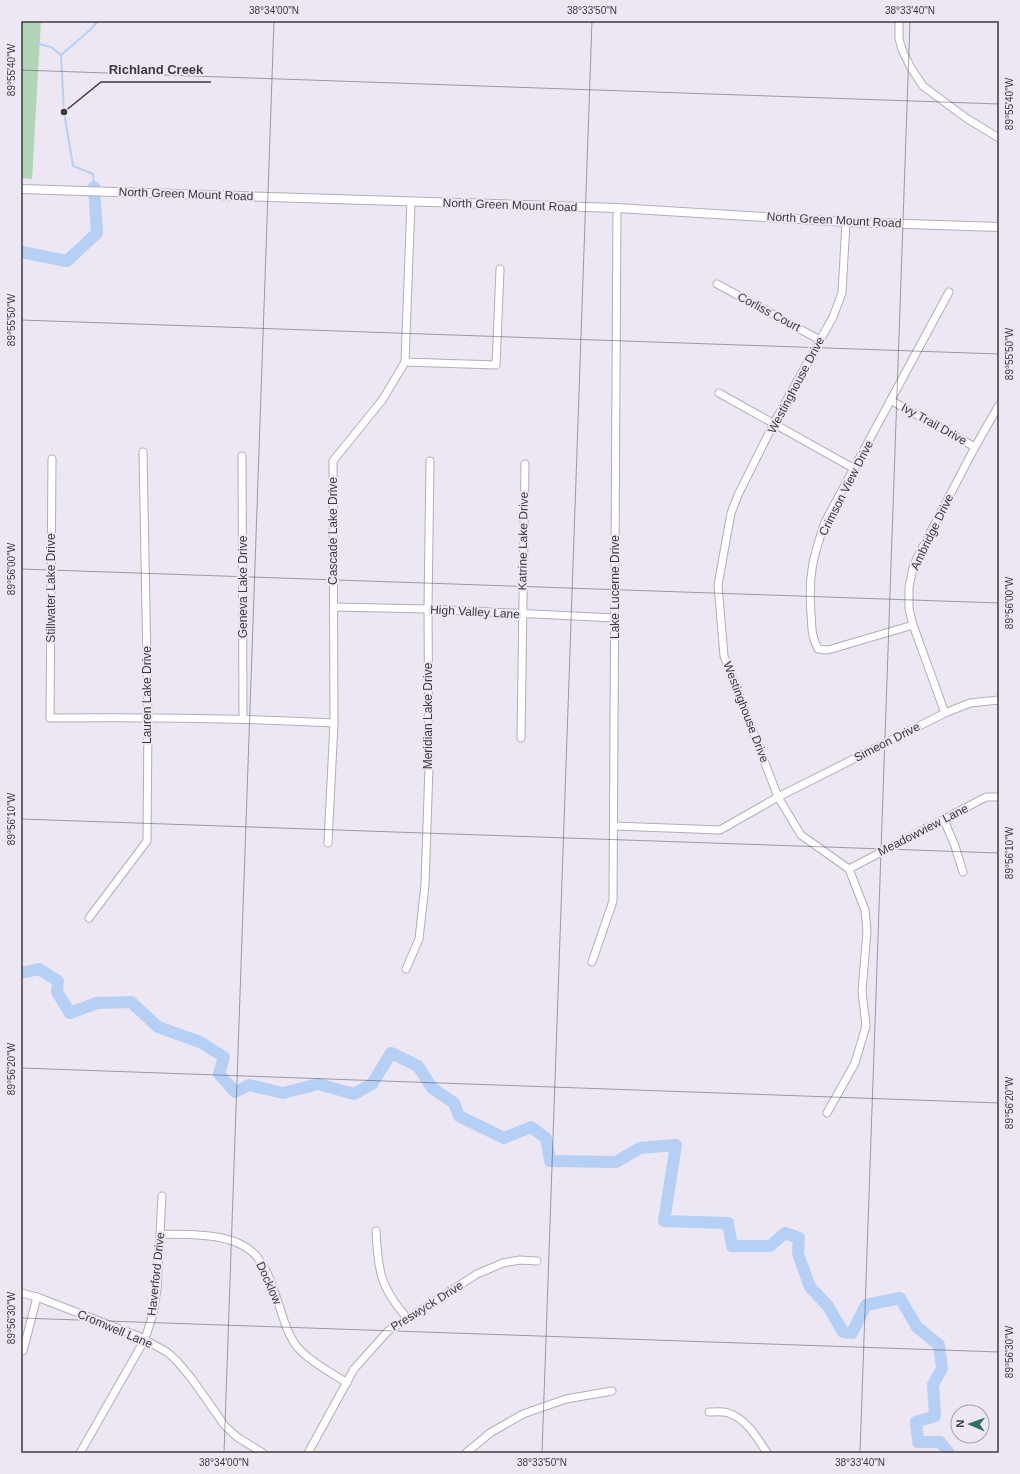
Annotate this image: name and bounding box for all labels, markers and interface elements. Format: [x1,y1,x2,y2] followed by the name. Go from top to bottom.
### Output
[249,5,299,16] text: 38°34'00"N
[567,5,617,16] text: 38°33'50"N
[885,5,935,16] text: 38°33'40"N
[6,43,17,96] text: 89°55'40"W
[101,57,211,82] callout: Richland Creek
[109,62,204,77] text: Richland Creek
[1004,77,1015,130] text: 89°55'40"W
[118,185,254,203] street label: North Green Mount Road
[442,196,578,214] street label: North Green Mount Road
[766,209,902,231] street label: North Green Mount Road
[735,290,803,335] street label: Corliss Court
[6,293,17,346] text: 89°55'50"W
[1004,327,1015,380] text: 89°55'50"W
[765,334,827,436] street label: Westinghouse Drive
[899,400,969,448] street label: Ivy Trail Drive
[816,438,876,538] street label: Crimson View Drive
[326,477,340,585] street label: Cascade Lake Drive
[515,491,531,590] street label: Katrine Lake Drive
[908,491,957,572] street label: Ambridge Drive
[44,533,58,643] street label: Stillwater Lake Drive
[236,535,250,638] street label: Geneva Lake Drive
[608,535,622,639] street label: Lake Lucerne Drive
[6,542,17,595] text: 89°56'00"W
[1004,576,1015,629] text: 89°56'00"W
[430,603,521,621] street label: High Valley Lane
[140,646,154,744] street label: Lauren Lake Drive
[720,659,772,765] street label: Westinghouse Drive
[421,662,435,769] street label: Meridian Lake Drive
[852,719,923,765] street label: Simeon Drive
[6,792,17,845] text: 89°56'10"W
[876,801,971,859] street label: Meadowview Lane
[1004,826,1015,879] text: 89°56'10"W
[6,1042,17,1095] text: 89°56'20"W
[1004,1076,1015,1129] text: 89°56'20"W
[145,1231,167,1317] street label: Haverford Drive
[253,1259,285,1307] street label: Docklow
[388,1278,466,1334] street label: Preswyck Drive
[6,1291,17,1344] text: 89°56'30"W
[75,1307,155,1351] street label: Cromwell Lane
[1004,1325,1015,1378] text: 89°56'30"W
[950,1404,990,1444] north arrow
[954,1419,966,1428] text: N
[199,1457,249,1468] text: 38°34'00"N
[517,1457,567,1468] text: 38°33'50"N
[835,1457,885,1468] text: 38°33'40"N

